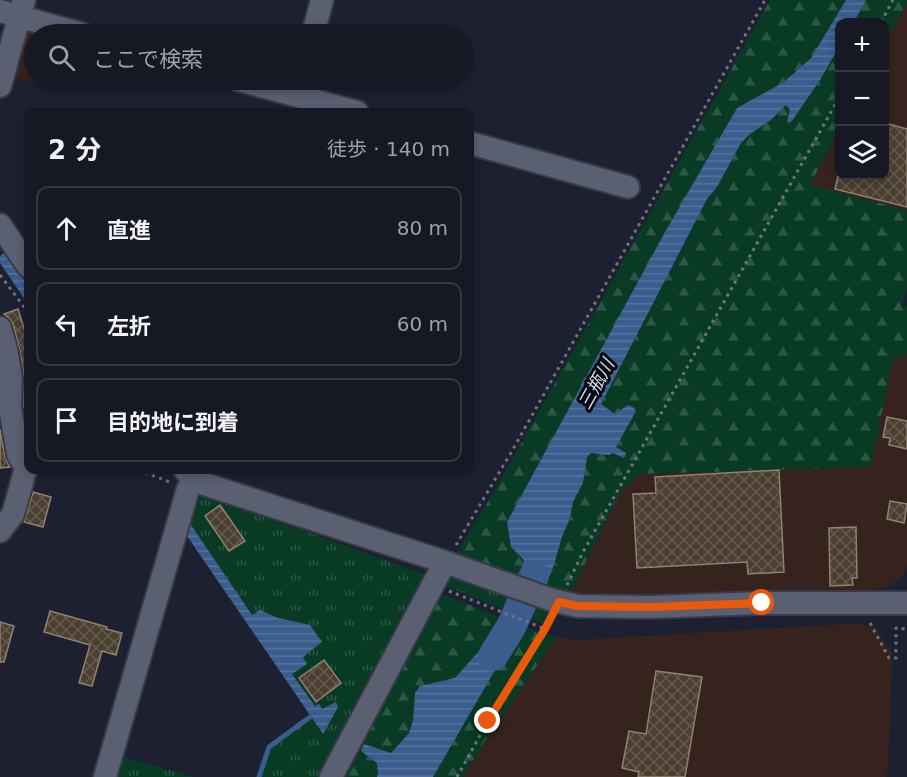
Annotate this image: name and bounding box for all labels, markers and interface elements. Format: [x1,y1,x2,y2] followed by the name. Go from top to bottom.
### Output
[835,18,889,180] map controls
[835,18,889,72] button: +
[24,24,474,90] search box
[45,41,78,74] icon: search
[93,47,203,72] text: ここで検索
[835,72,889,126] button: −
[835,126,889,180] button: layers
[48,135,101,165] text: 2 分
[327,137,450,161] text: 徒歩 · 140 m
[50,212,83,245] icon: ahead
[397,216,448,240] text: 80 m
[107,218,151,243] text: 直進
[50,308,83,341] icon: left
[397,312,448,336] text: 60 m
[107,314,151,339] text: 左折
[574,354,619,413] water label: 三瓶川
[50,404,83,437] icon: arrive
[107,410,239,435] text: 目的地に到着
[748,589,774,615] route start
[474,707,500,733] route end

